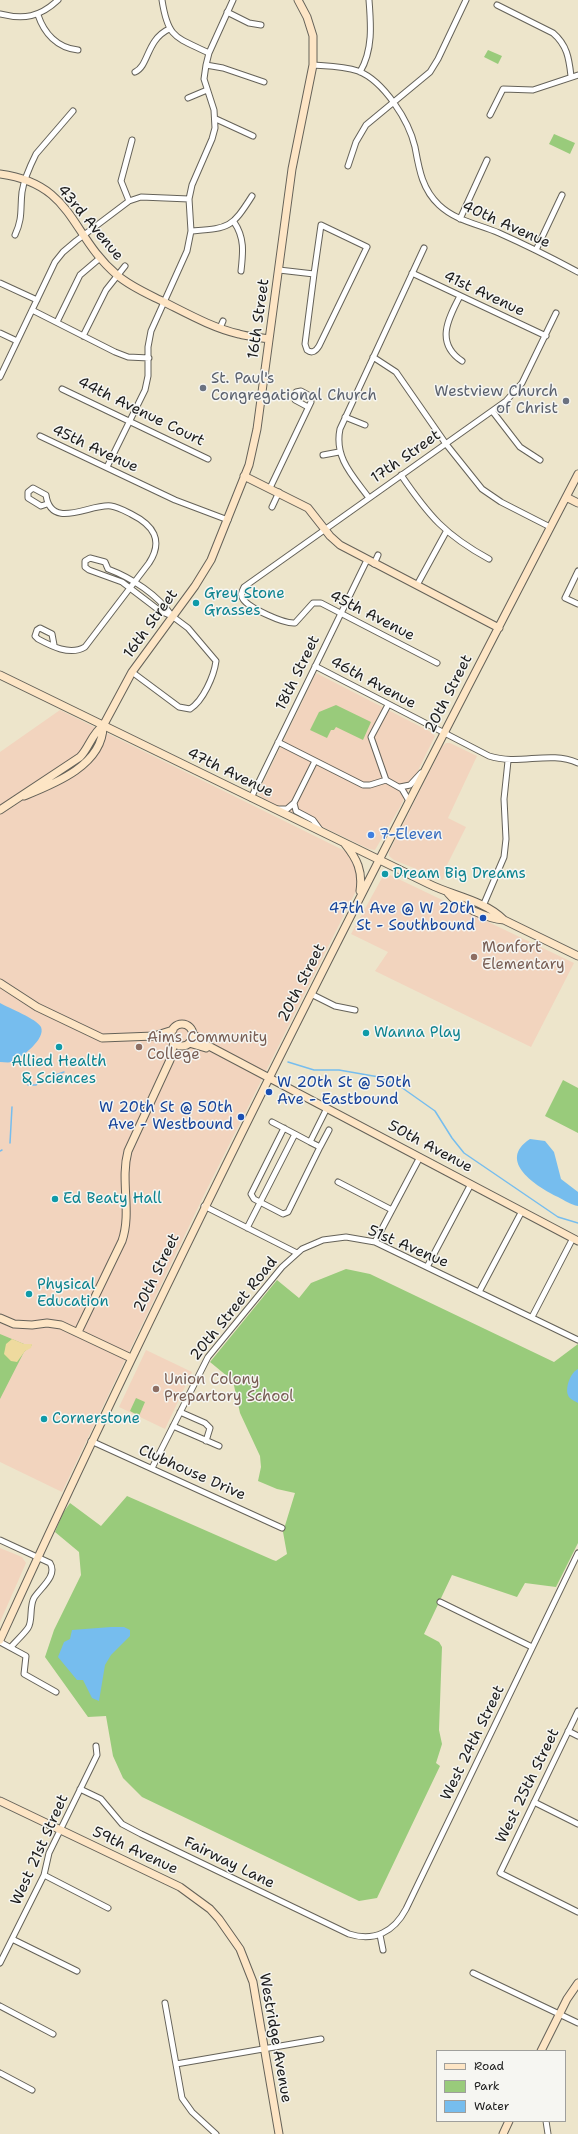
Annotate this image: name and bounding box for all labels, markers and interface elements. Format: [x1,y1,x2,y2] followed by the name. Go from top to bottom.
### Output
[53,181,127,265] street label: 43rd Avenue
[459,198,553,252] street label: 40th Avenue
[441,267,527,321] street label: 41st Avenue
[244,278,274,360] street label: 16th Street
[211,370,377,405] place label: St. Paul's Congregational Church
[75,373,207,451] street label: 44th Avenue Court
[198,383,208,393] marker: St. Paul's Congregational Church
[434,383,558,418] place label: Westview Church of Christ
[561,396,571,406] marker: Westview Church of Christ
[49,421,141,477] street label: 45th Avenue
[368,426,444,488] street label: 17th Street
[204,585,285,620] place label: Grey Stone Grasses
[120,586,182,662] street label: 16th Street
[327,587,417,645] street label: 45th Avenue
[191,598,201,608] marker: Grey Stone Grasses
[272,633,324,713] street label: 18th Street
[422,652,476,736] street label: 20th Street
[327,653,419,713] street label: 46th Avenue
[184,744,276,802] street label: 47th Avenue
[379,826,442,844] place label: 7-Eleven
[366,830,376,840] marker: 7-Eleven
[393,865,526,883] place label: Dream Big Dreams
[380,869,390,879] marker: Dream Big Dreams
[329,900,475,935] place label: 47th Ave @ W 20th St - Southbound
[478,913,488,923] marker: 47th Ave @ W 20th St - Southbound
[482,939,565,974] place label: Monfort Elementary
[275,941,329,1025] street label: 20th Street
[469,952,479,962] marker: Monfort Elementary
[374,1024,461,1042] place label: Wanna Play
[361,1028,371,1038] marker: Wanna Play
[147,1029,267,1064] place label: Aims Community College
[54,1042,64,1052] marker: Allied Health & Sciences
[134,1042,144,1052] marker: Aims Community College
[11,1053,107,1088] place label: Allied Health & Sciences
[277,1074,411,1109] place label: W 20th St @ 50th Ave - Eastbound
[264,1087,274,1097] marker: W 20th St @ 50th Ave - Eastbound
[99,1099,233,1134] place label: W 20th St @ 50th Ave - Westbound
[236,1112,246,1122] marker: W 20th St @ 50th Ave - Westbound
[385,1117,475,1177] street label: 50th Avenue
[63,1190,162,1208] place label: Ed Beaty Hall
[50,1194,60,1204] marker: Ed Beaty Hall
[365,1222,451,1272] street label: 51st Avenue
[130,1231,184,1315] street label: 20th Street
[187,1254,281,1364] street label: 20th Street Road
[37,1276,109,1311] place label: Physical Education
[24,1289,34,1299] marker: Physical Education
[164,1371,294,1406] place label: Union Colony Prepartory School
[151,1384,161,1394] marker: Union Colony Prepartory School
[52,1410,140,1428] place label: Cornerstone
[39,1414,49,1424] marker: Cornerstone
[136,1441,248,1505] street label: Clubhouse Drive
[437,1683,509,1803] street label: West 24th Street
[492,1726,564,1846] street label: West 25th Street
[8,1792,72,1908] street label: West 21st Street
[89,1823,181,1879] street label: 59th Avenue
[181,1833,277,1893] street label: Fairway Lane
[255,1972,295,2104] street label: Westridge Avenue
[436,2050,566,2122] legend
[474,2058,504,2074] text: Road
[474,2078,500,2094] text: Park
[474,2098,509,2114] text: Water

